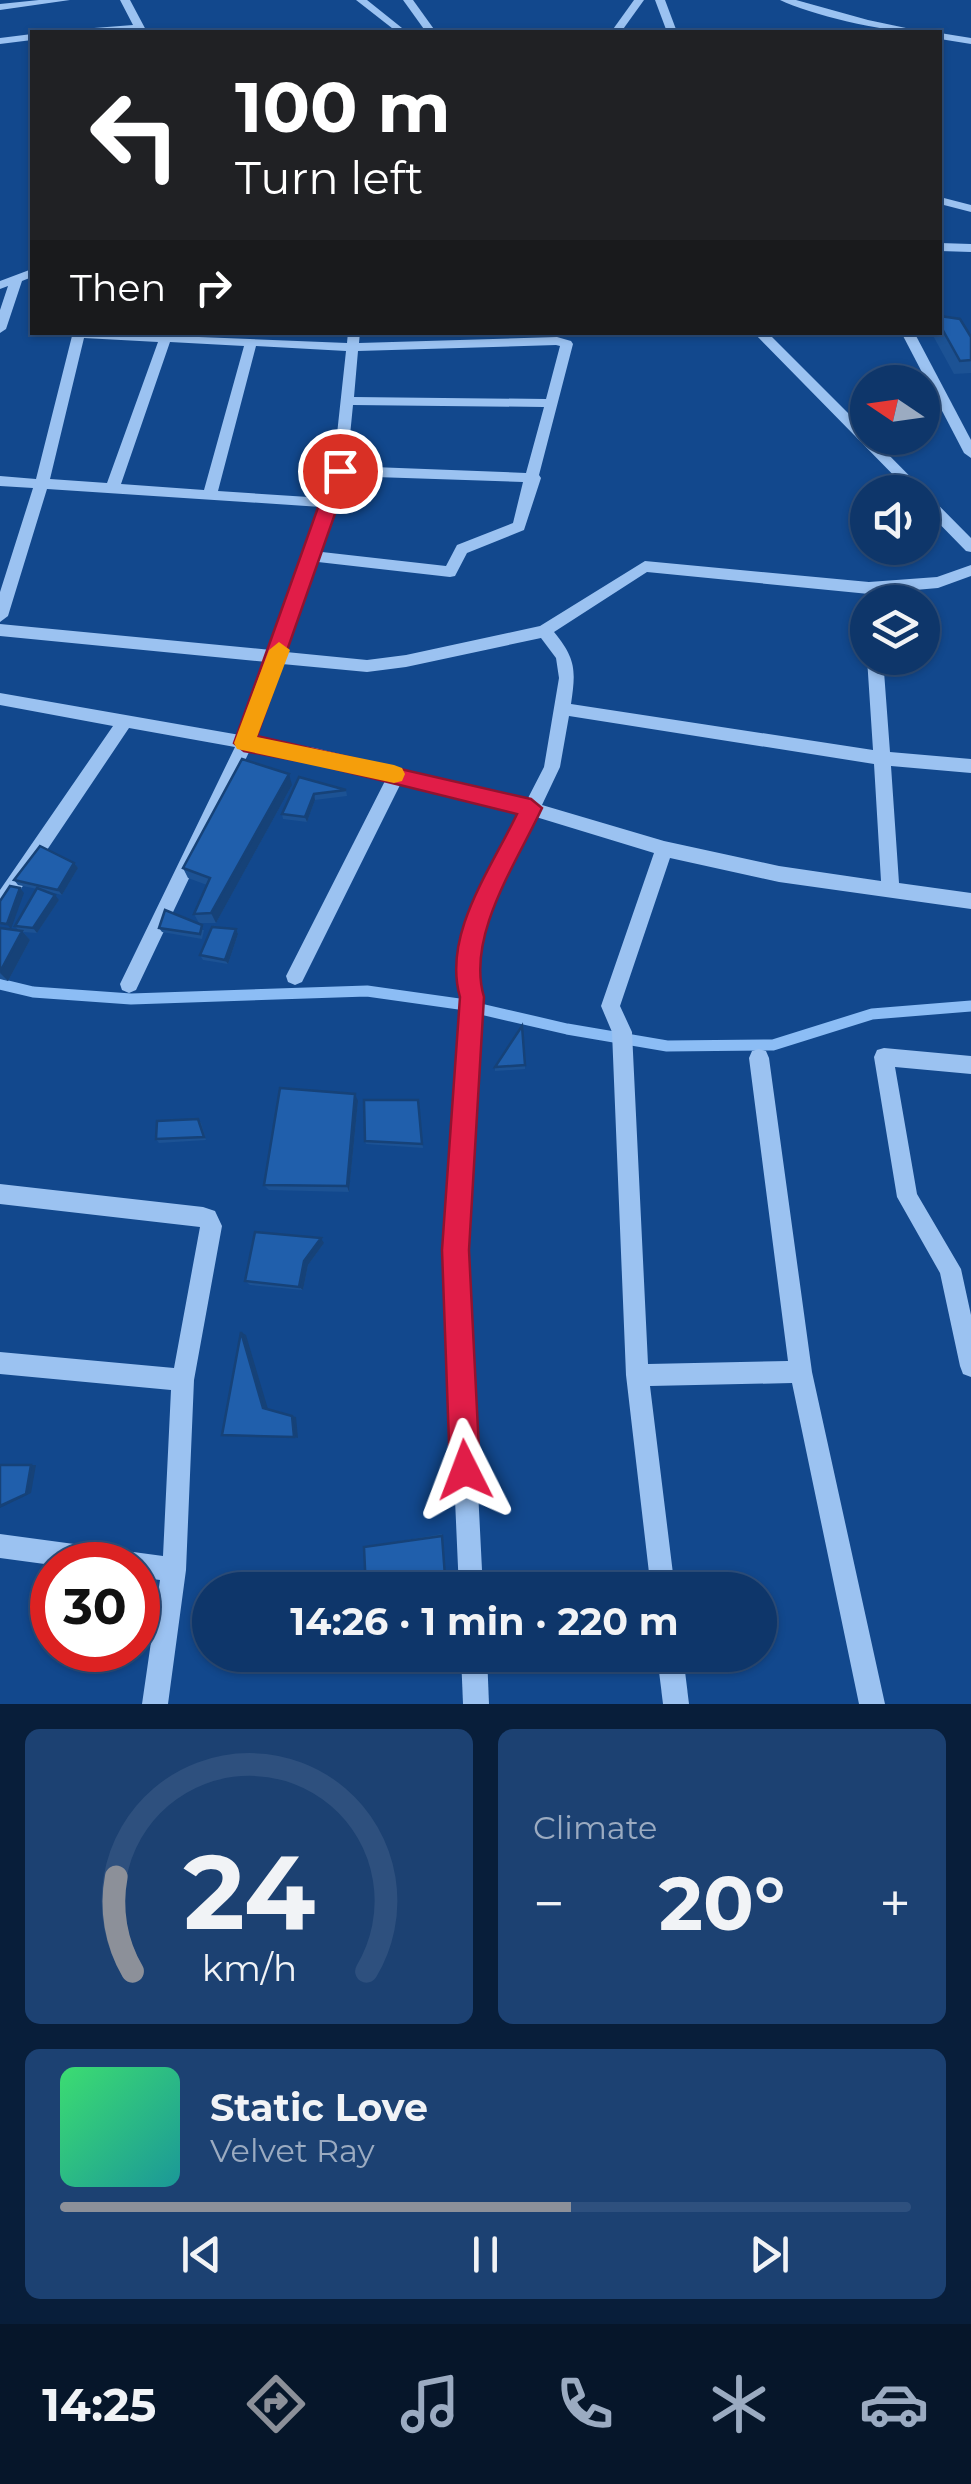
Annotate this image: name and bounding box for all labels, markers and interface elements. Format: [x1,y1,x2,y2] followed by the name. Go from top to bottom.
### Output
[235,64,451,150] text: 100 m
[70,70,200,200] icon: left
[235,150,423,205] text: Turn left
[186,260,241,315] icon: right
[70,264,166,311] text: Then
[850,365,940,455] north arrow
[850,365,940,675] map controls
[298,429,383,514] pin
[313,444,368,499] icon: arrive
[850,475,940,565] button: sound
[850,585,940,675] button: layers
[413,1418,517,1522] position arrow
[30,1542,160,1672] speed limit sign: 30
[290,1598,679,1645] text: 14:26 · 1 min · 220 m
[533,1808,657,1847] text: Climate
[183,1828,315,1955] text: 24
[659,1857,785,1949] text: 20°
[533,1870,565,1937] text: −
[879,1870,911,1937] text: +
[201,1946,297,1990] text: km/h
[210,2084,428,2131] text: Static Love
[210,2131,375,2170] text: Velvet Ray
[174,2227,229,2282] icon: previous
[458,2227,513,2282] icon: pause
[742,2227,797,2282] icon: next
[241,2369,311,2439] icon: directions
[395,2369,465,2439] icon: music
[550,2369,620,2439] icon: phone
[704,2369,774,2439] icon: climate
[859,2369,929,2439] icon: car
[42,2377,156,2432] text: 14:25

